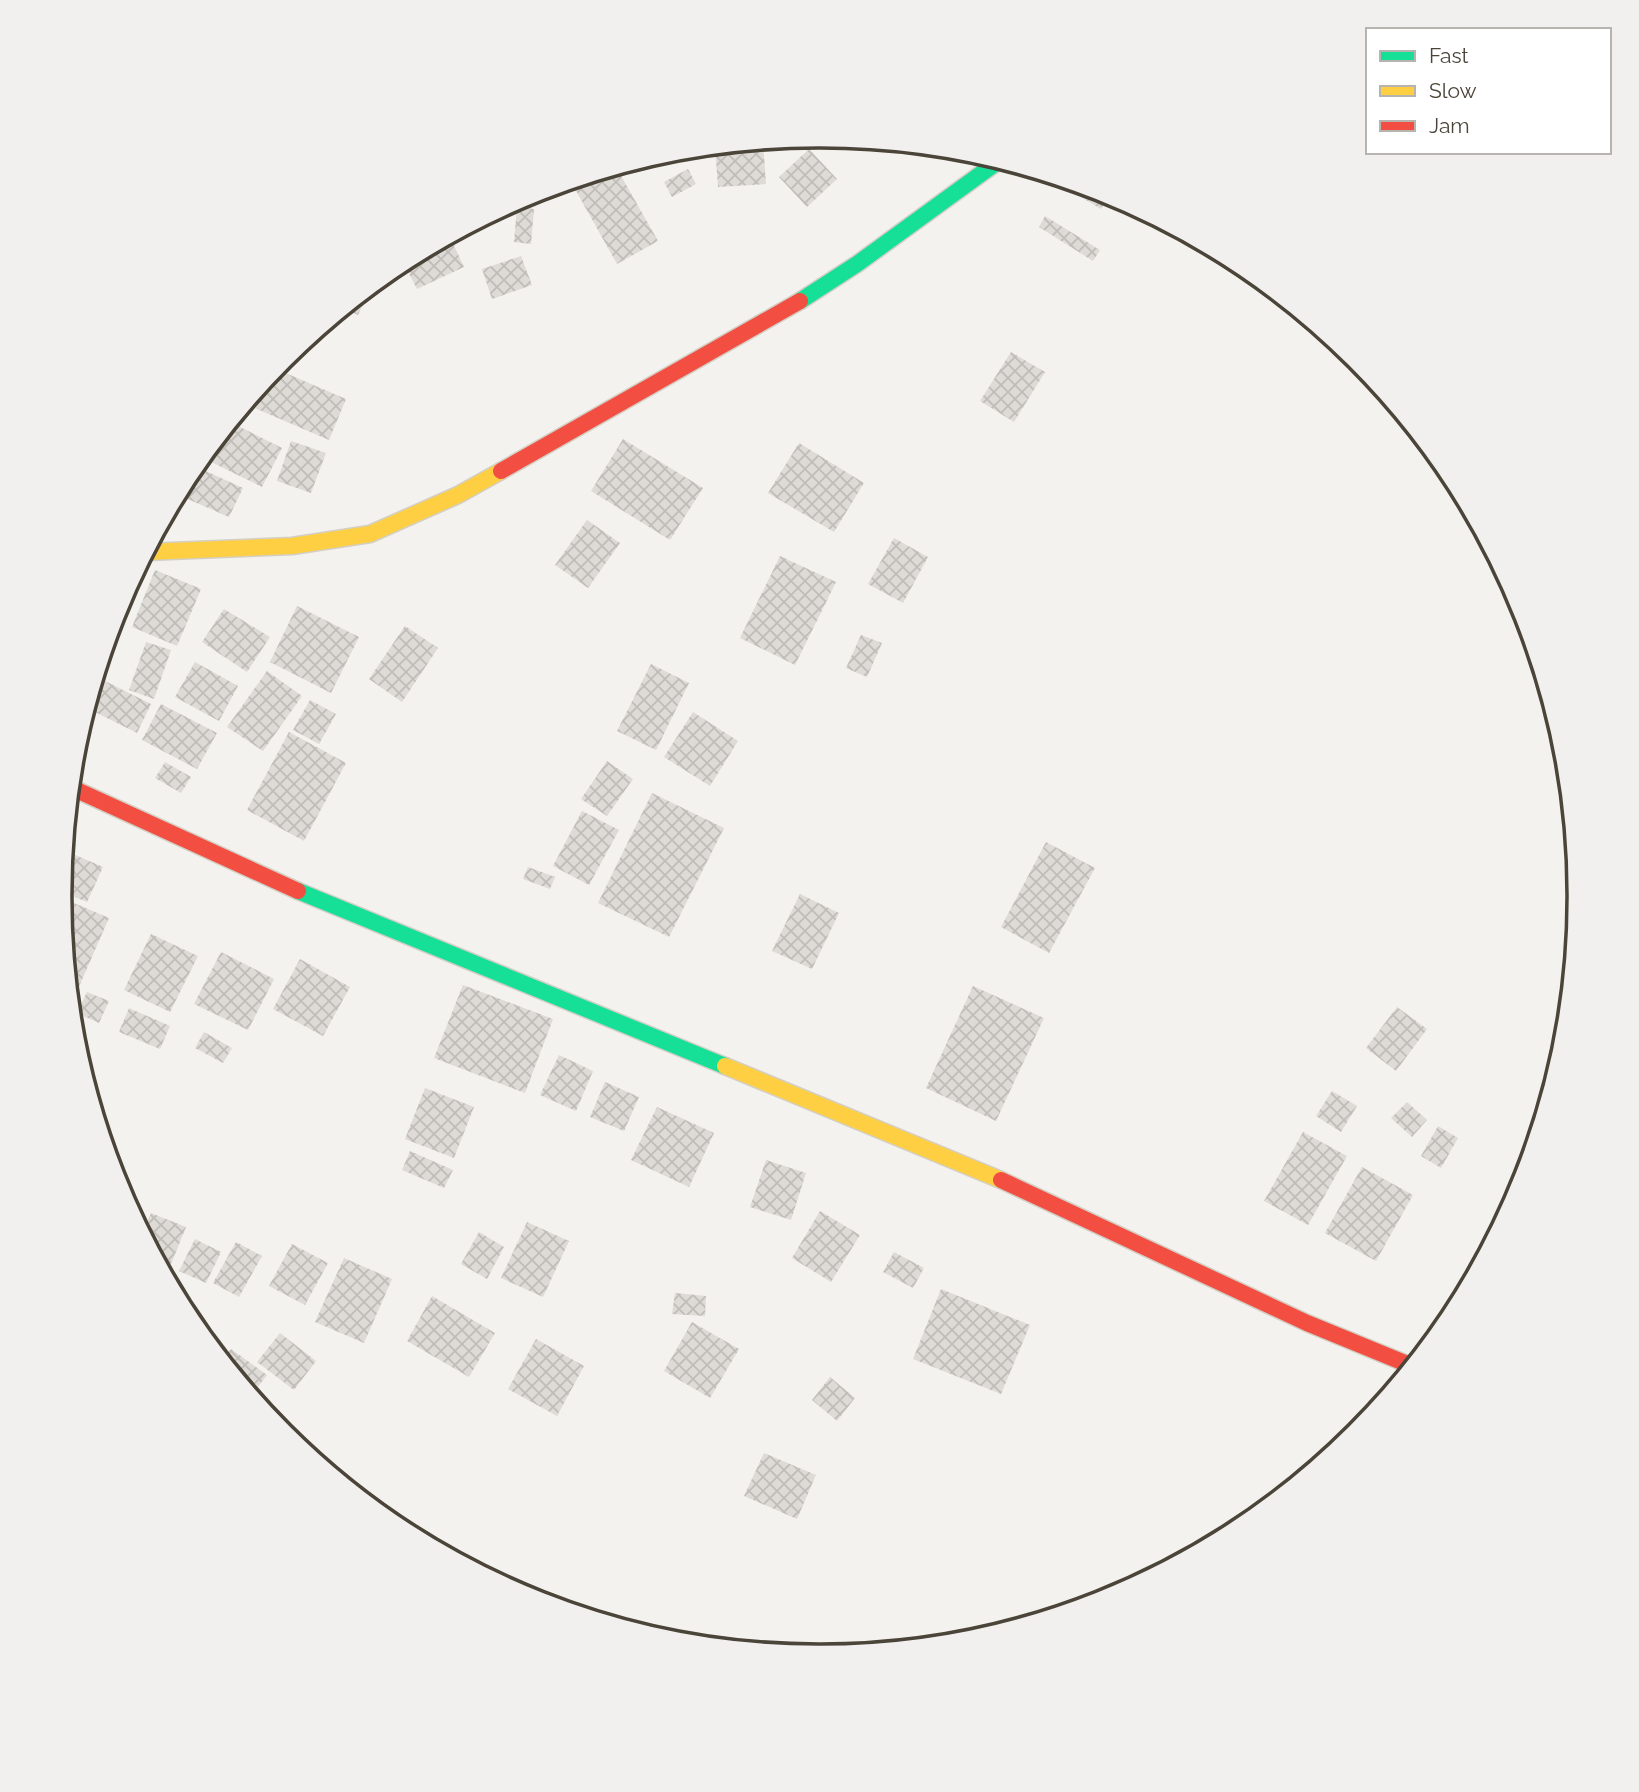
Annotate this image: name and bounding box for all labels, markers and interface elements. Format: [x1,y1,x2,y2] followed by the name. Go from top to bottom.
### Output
[1366,28,1611,154] legend
[1429,43,1469,68] text: Fast
[1429,78,1477,103] text: Slow
[1429,113,1470,138] text: Jam

